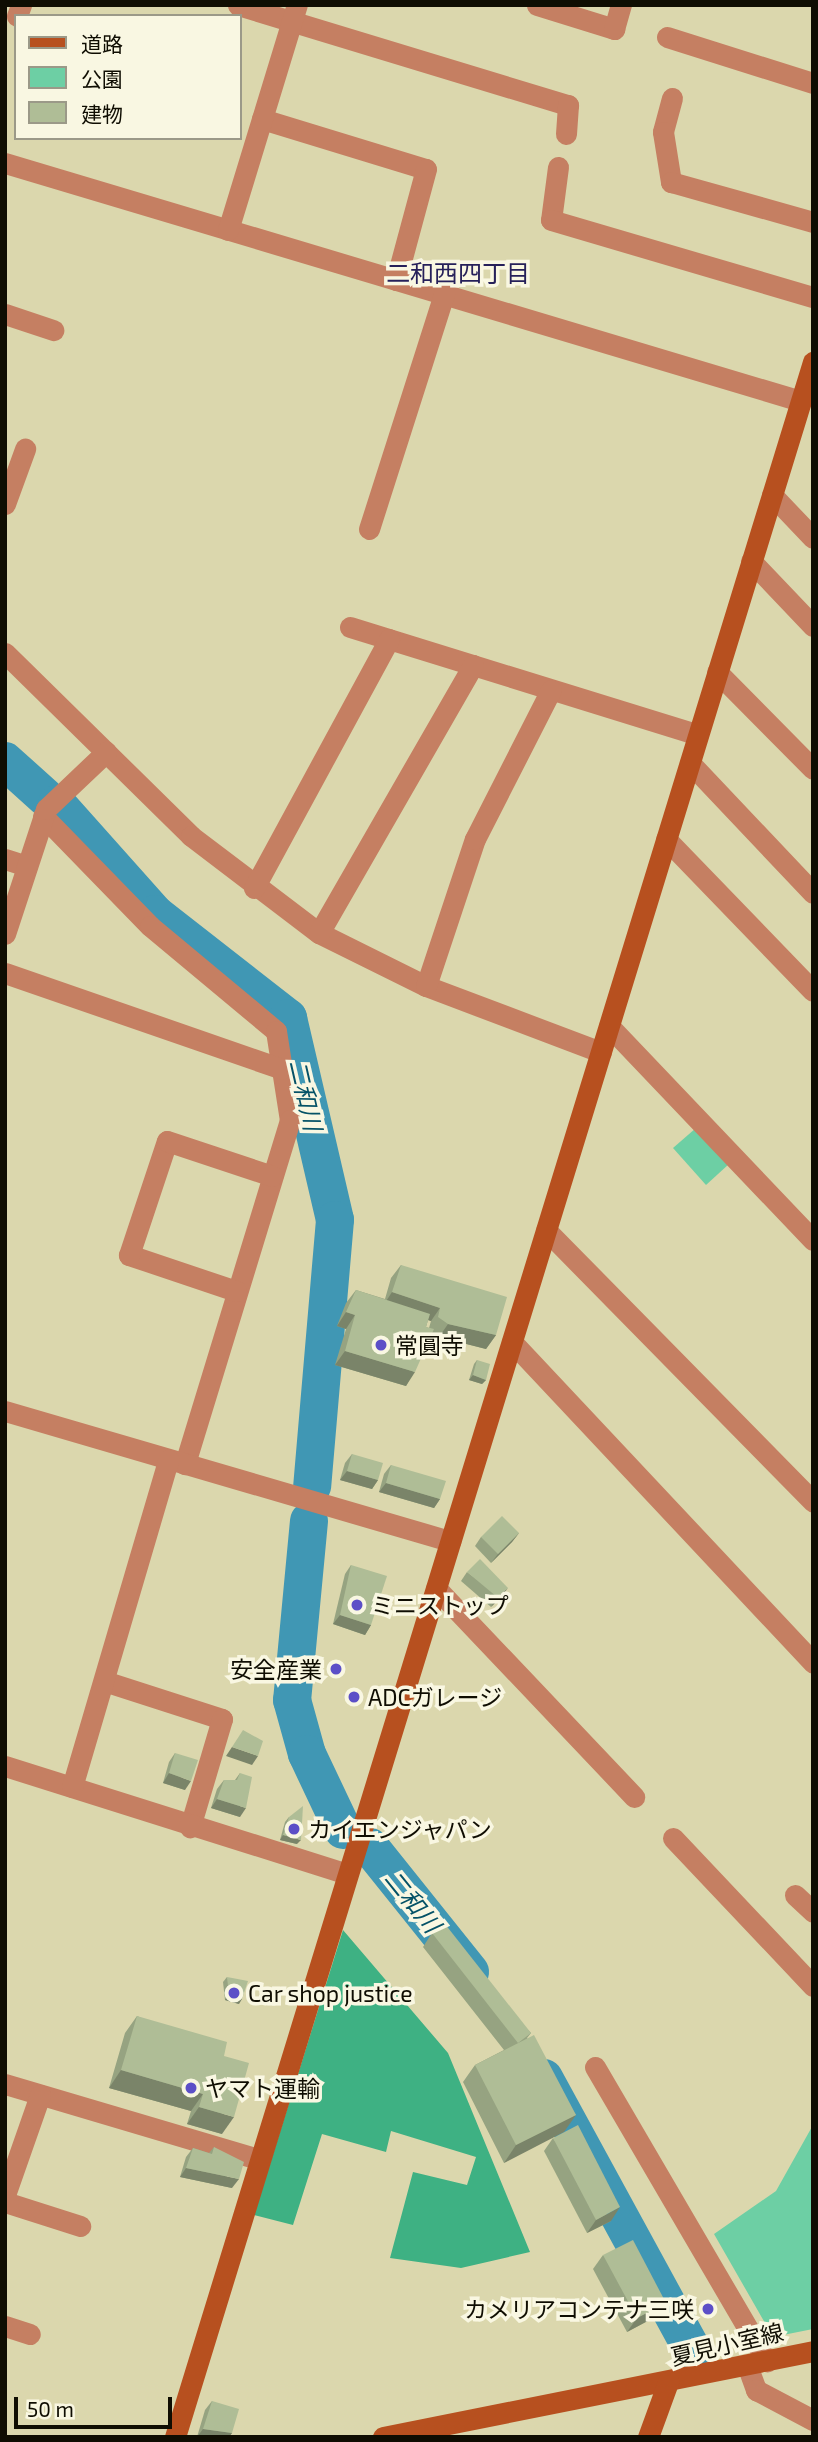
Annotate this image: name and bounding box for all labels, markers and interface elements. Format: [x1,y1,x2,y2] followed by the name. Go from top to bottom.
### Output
[14,14,242,140] legend
[81,31,123,56] text: 道路
[81,66,123,91] text: 公園
[81,101,123,126] text: 建物
[386,259,530,287] district label: 二和西四丁目
[284,1057,328,1133] water label: 二和川
[395,1331,464,1359] place label: 常圓寺
[373,1337,389,1353] marker: 常圓寺
[371,1591,509,1619] place label: ミニストップ
[349,1597,365,1613] marker: ミニストップ
[230,1655,322,1683] place label: 安全産業
[328,1661,344,1677] marker: 安全産業
[368,1683,503,1711] place label: ADCガレージ
[346,1689,362,1705] marker: ADCガレージ
[308,1815,492,1843] place label: カイエンジャパン
[286,1821,302,1837] marker: カイエンジャパン
[379,1864,447,1938] water label: 二和川
[248,1979,413,2007] place label: Car shop justice
[226,1985,242,2001] marker: Car shop justice
[205,2074,320,2102] place label: ヤマト運輸
[183,2080,199,2096] marker: ヤマト運輸
[464,2295,694,2323] place label: カメリアコンテナ三咲
[700,2301,716,2317] marker: カメリアコンテナ三咲
[668,2318,786,2370] street label: 夏見小室線
[18,2382,175,2426] scale bar
[27,2396,74,2421] text: 50 m

